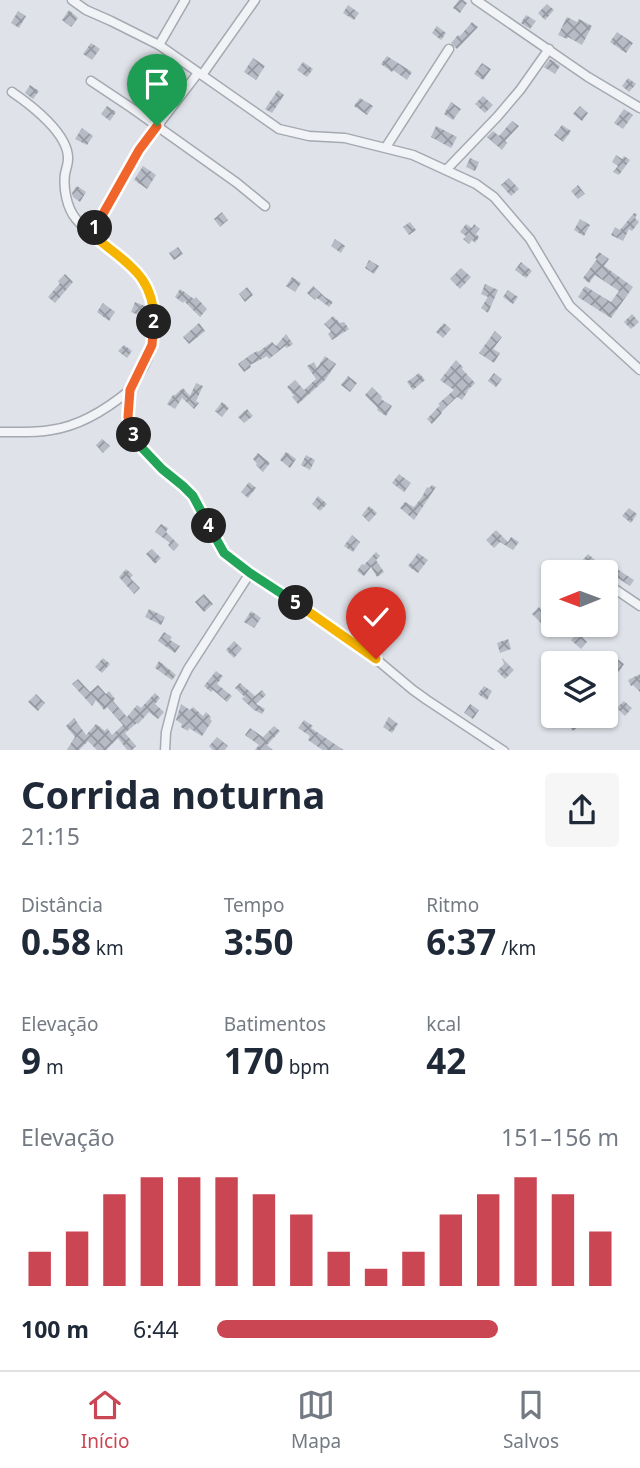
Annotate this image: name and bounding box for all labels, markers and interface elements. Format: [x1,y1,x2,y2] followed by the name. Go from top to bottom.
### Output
[127,54,187,126] pin
[138,65,176,103] icon: arrive
[78,210,112,246] pin: 1
[89,214,100,240] text: 1
[136,304,172,340] pin: 2
[148,308,159,334] text: 2
[116,418,152,452] pin: 3
[128,421,139,447] text: 3
[192,508,227,544] pin: 4
[203,512,214,538] text: 4
[541,560,618,637] north arrow
[541,560,618,728] map controls
[278,586,314,620] pin: 5
[346,587,406,659] pin
[290,589,301,615] text: 5
[357,598,395,636] icon: check
[541,651,618,728] button: layers
[21,768,325,820] text: Corrida noturna
[545,773,619,847] button: share
[21,820,80,852] text: 21:15
[21,892,103,918] text: Distância
[224,892,285,918] text: Tempo
[426,892,479,918] text: Ritmo
[21,918,91,965] text: 0.58
[224,918,294,965] text: 3:50
[426,918,496,965] text: 6:37
[91,935,124,961] text: km
[496,935,536,961] text: /km
[21,1011,98,1037] text: Elevação
[224,1011,326,1037] text: Batimentos
[426,1011,461,1037] text: kcal
[21,1037,41,1084] text: 9
[224,1037,284,1084] text: 170
[426,1037,466,1084] text: 42
[41,1054,64,1080] text: m
[284,1054,330,1080] text: bpm
[21,1121,115,1153] text: Elevação
[501,1121,619,1153] text: 151–156 m
[21,1313,89,1345] text: 100 m
[133,1313,179,1345] text: 6:44
[81,1386,129,1454] tab: Início
[291,1386,341,1454] tab: Mapa
[503,1386,559,1454] tab: Salvos

